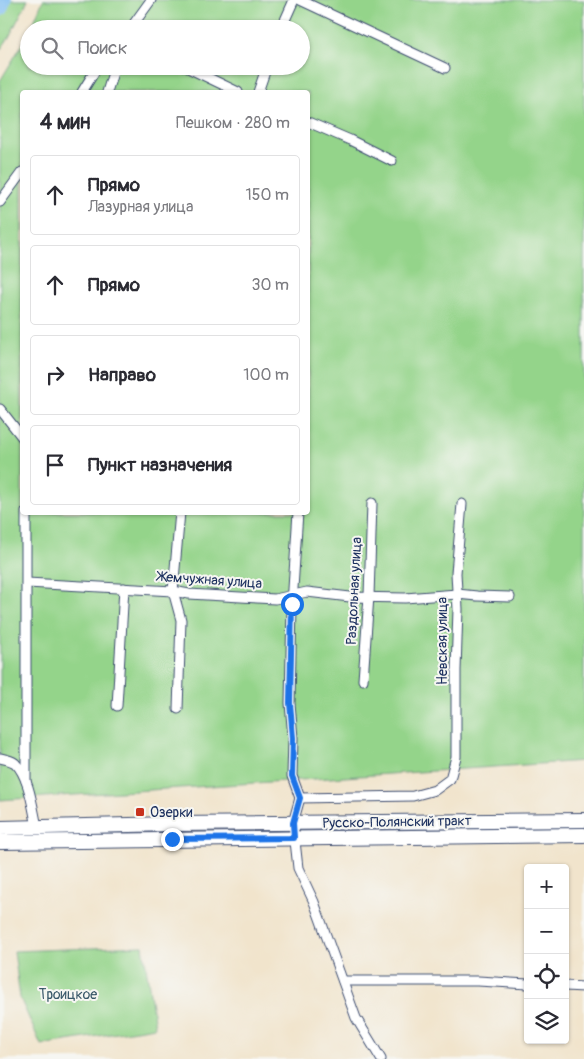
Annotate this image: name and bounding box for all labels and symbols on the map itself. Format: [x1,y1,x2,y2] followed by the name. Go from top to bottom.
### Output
[343,537,365,645] street label: Раздольная улица
[155,568,263,592] street label: Жемчужная улица
[281,593,304,616] route start
[434,597,451,685] street label: Невская улица
[150,804,193,821] place label: Озерки
[134,806,146,818] marker: Озерки
[322,812,472,832] street label: Русско-Полянский тракт
[161,828,184,851] route end
[39,986,97,1003] park label: Троицкое

